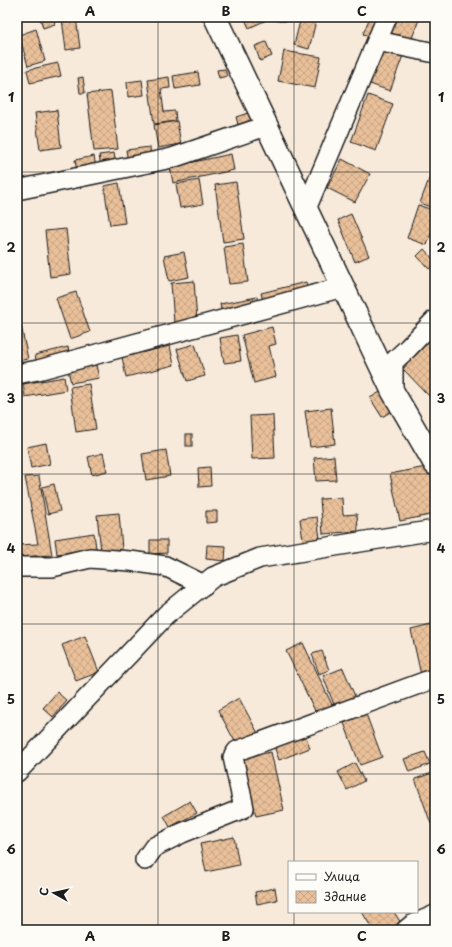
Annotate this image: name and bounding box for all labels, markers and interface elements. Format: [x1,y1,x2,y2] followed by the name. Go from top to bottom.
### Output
[85,1,95,20] text: A
[222,1,231,20] text: B
[357,1,367,20] text: C
[8,87,14,106] text: 1
[438,87,444,106] text: 1
[6,237,16,256] text: 2
[436,237,446,256] text: 2
[7,388,16,407] text: 3
[437,388,446,407] text: 3
[7,538,16,557] text: 4
[437,538,446,557] text: 4
[7,689,15,708] text: 5
[437,689,445,708] text: 5
[6,839,16,858] text: 6
[436,839,446,858] text: 6
[288,861,418,913] legend
[324,867,360,885] text: Улица
[34,873,74,913] north arrow
[35,886,53,897] text: С
[324,887,366,905] text: Здание
[85,926,95,945] text: A
[222,926,231,945] text: B
[357,926,367,945] text: C

